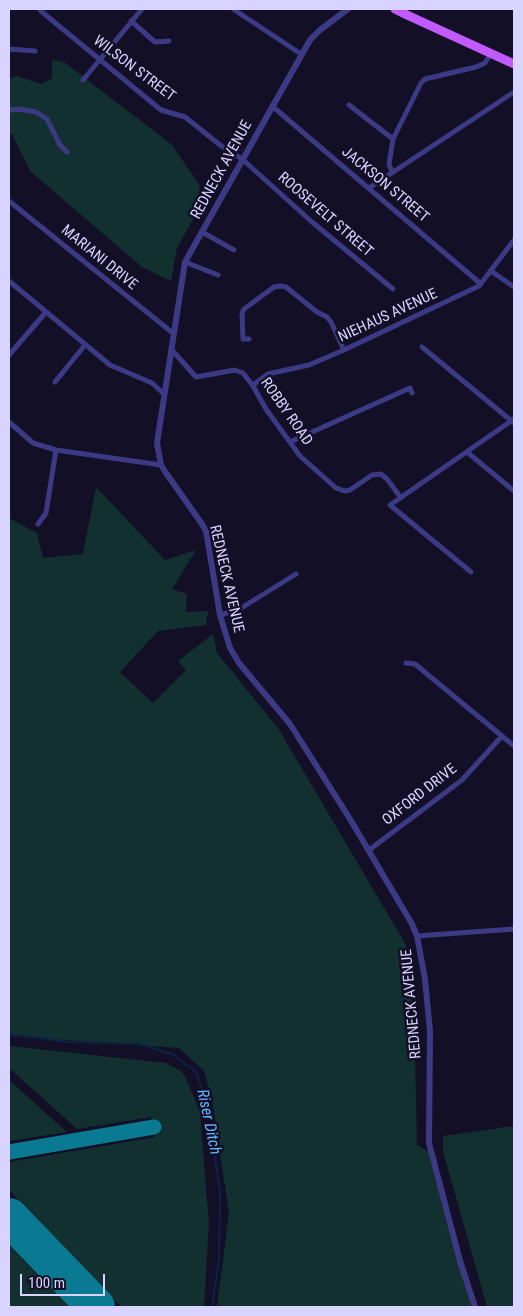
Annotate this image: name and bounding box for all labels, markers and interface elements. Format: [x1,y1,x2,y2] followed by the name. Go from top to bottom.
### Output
[89,32,179,106] street label: WILSON STREET
[187,118,257,222] street label: REDNECK AVENUE
[338,143,432,227] street label: JACKSON STREET
[274,169,376,261] street label: ROOSEVELT STREET
[57,222,141,294] street label: MARIANI DRIVE
[336,285,440,347] street label: NIEHAUS AVENUE
[256,375,316,449] street label: ROBBY ROAD
[205,523,247,635] street label: REDNECK AVENUE
[379,760,461,830] street label: OXFORD DRIVE
[398,948,426,1060] street label: REDNECK AVENUE
[192,1088,224,1156] water label: Riser Ditch
[22,1264,108,1296] scale bar
[28,1274,65,1292] text: 100 m

